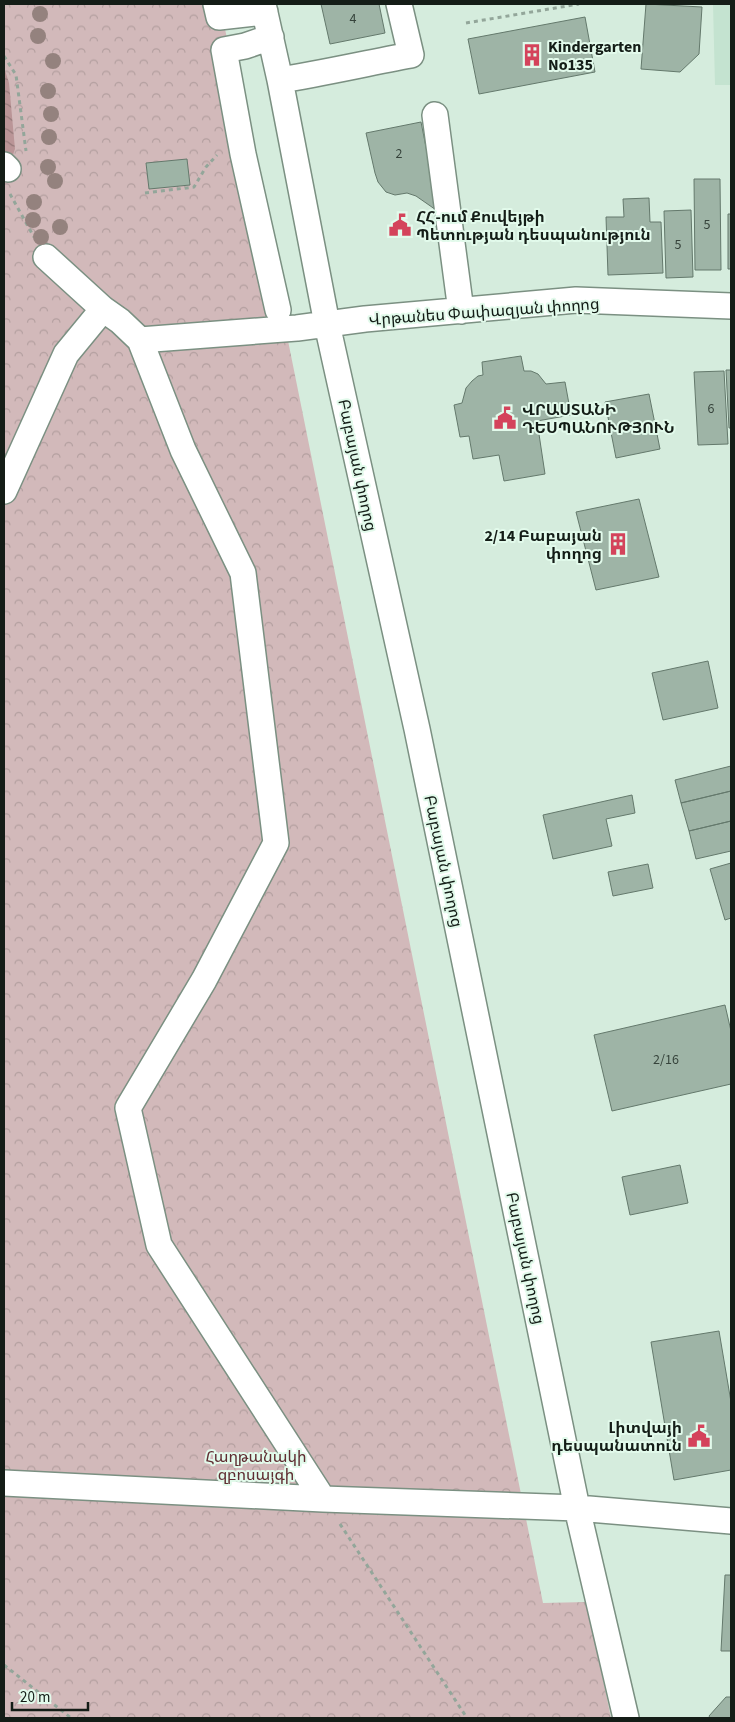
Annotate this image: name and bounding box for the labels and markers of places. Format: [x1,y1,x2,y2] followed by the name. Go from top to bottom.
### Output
[548,36,641,76] place label: Kindergarten No135
[519,42,545,68] building icon: Kindergarten No135
[416,206,651,246] place label: ՀՀ-ում Քուվեյթի Պետության դեսպանություն
[387,212,413,238] public building icon: ՀՀ-ում Քուվեյթի Պետության դեսպանություն
[522,399,674,439] place label: ՎՐԱՍՏԱՆԻ ԴԵՍՊԱՆՈՒԹՅՈՒՆ
[492,405,518,431] public building icon: ՎՐԱՍՏԱՆԻ ԴԵՍՊԱՆՈՒԹՅՈՒՆ
[484,525,602,565] place label: 2/14 Բաբայան փողոց
[605,531,631,557] building icon: 2/14 Բաբայան փողոց
[551,1417,682,1457] place label: Լիտվայի դեսպանատուն
[686,1423,712,1449] public building icon: Լիտվայի դեսպանատուն

